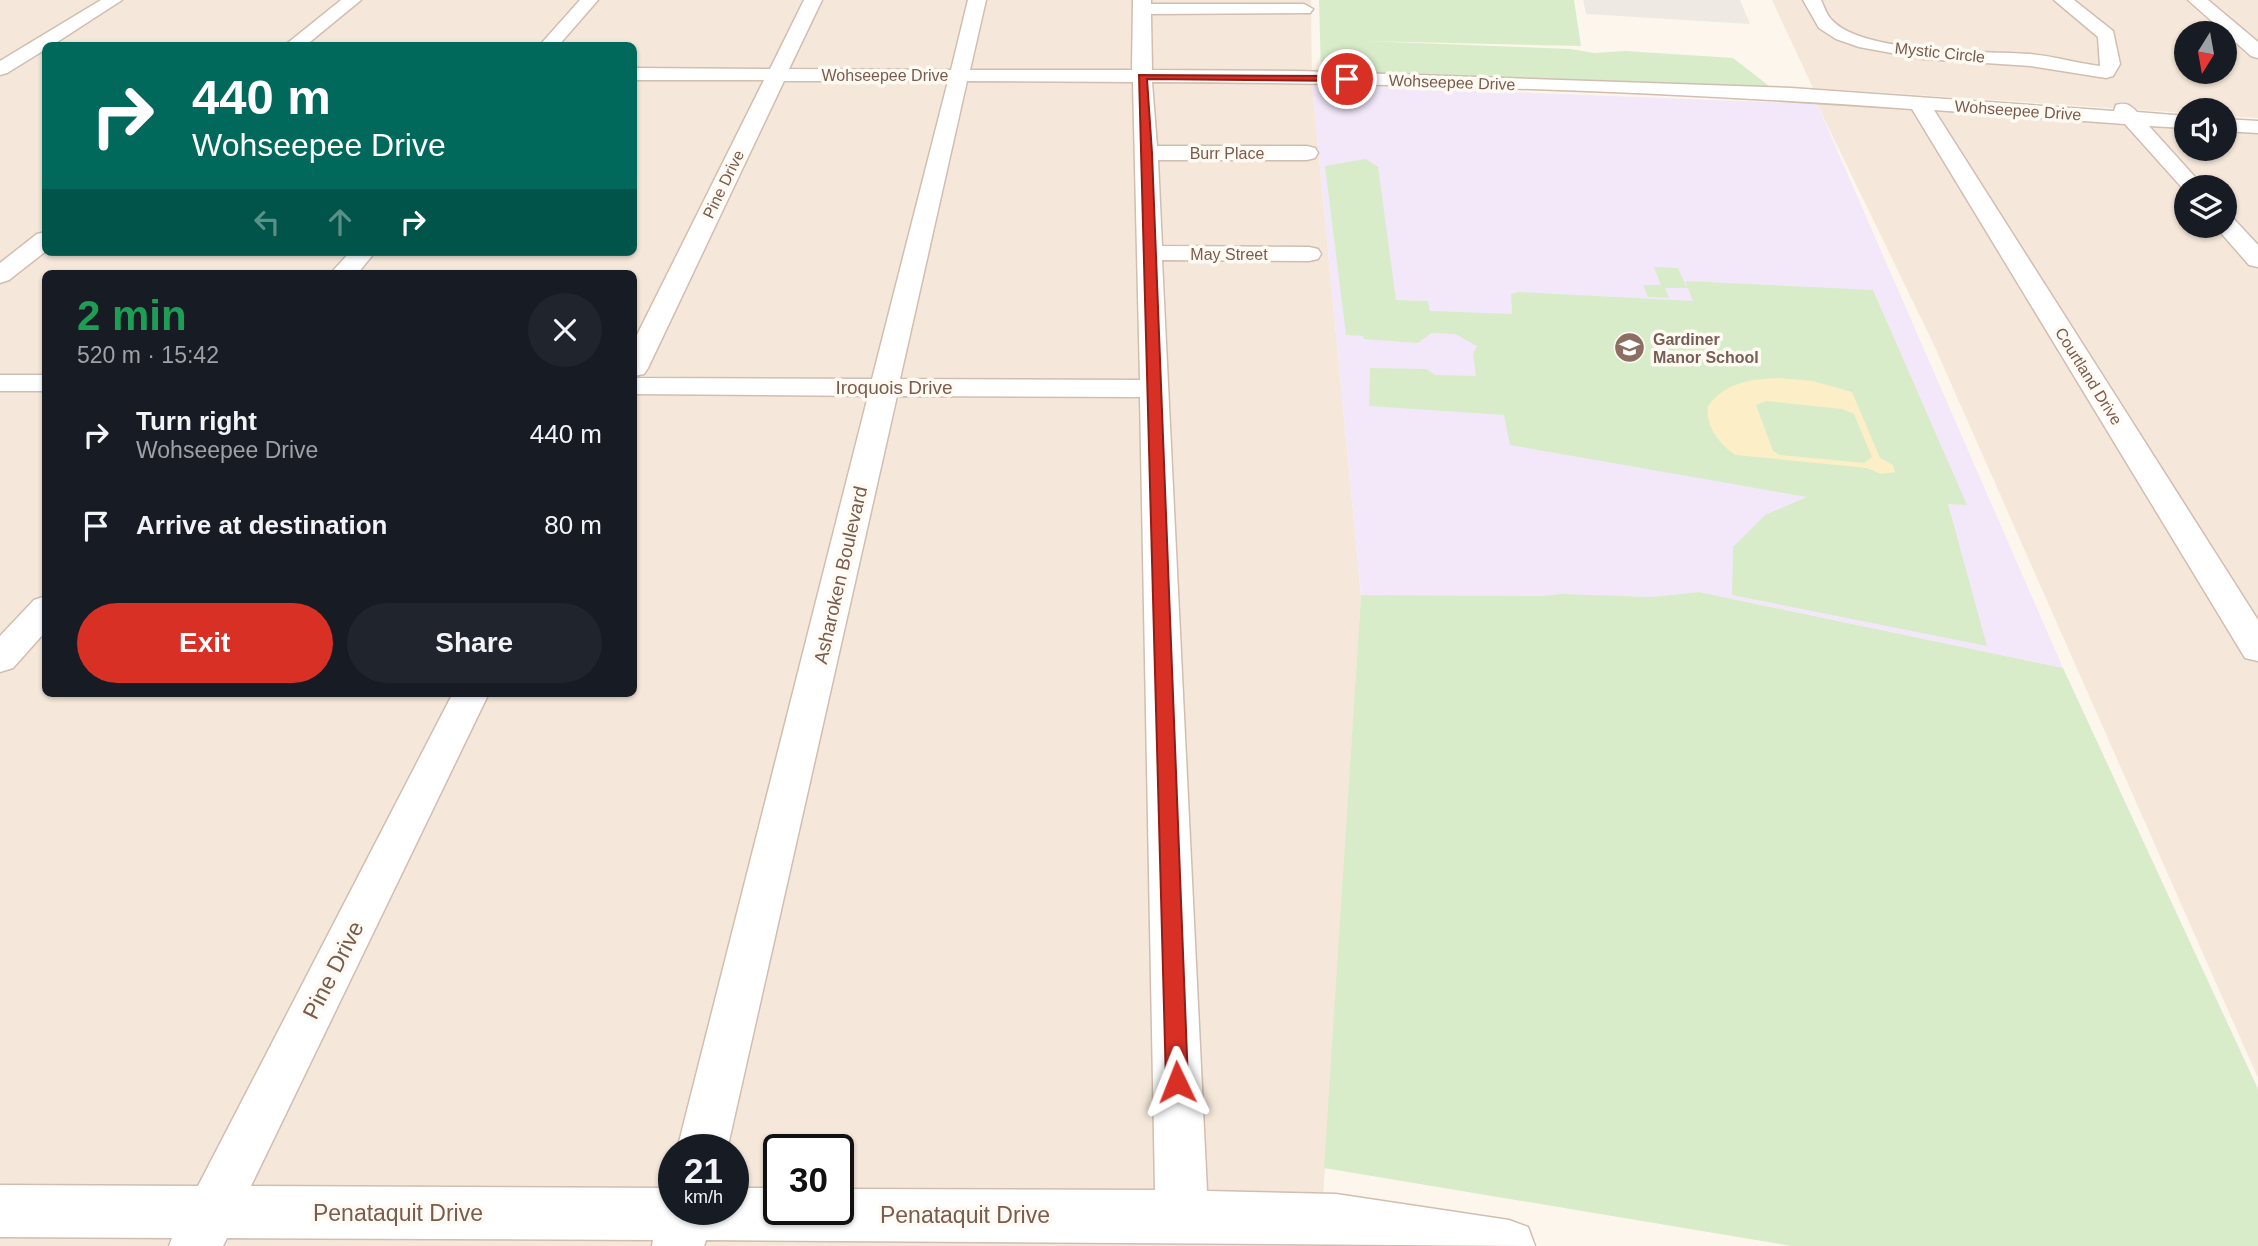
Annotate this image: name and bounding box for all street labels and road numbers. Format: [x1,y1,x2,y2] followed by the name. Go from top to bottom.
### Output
[1894,39,1986,66] street label: Mystic Circle
[822,67,949,84] street label: Wohseepee Drive
[1388,72,1516,93] street label: Wohseepee Drive
[1954,98,2082,123] street label: Wohseepee Drive
[1190,145,1264,162] street label: Burr Place
[700,147,747,221] street label: Pine Drive
[1190,246,1268,263] street label: May Street
[2052,325,2125,428] street label: Courtland Drive
[835,377,953,398] street label: Iroquois Drive
[810,484,871,666] street label: Asharoken Boulevard
[297,917,369,1023] street label: Pine Drive
[313,1200,483,1226] street label: Penataquit Drive
[880,1202,1050,1228] street label: Penataquit Drive

